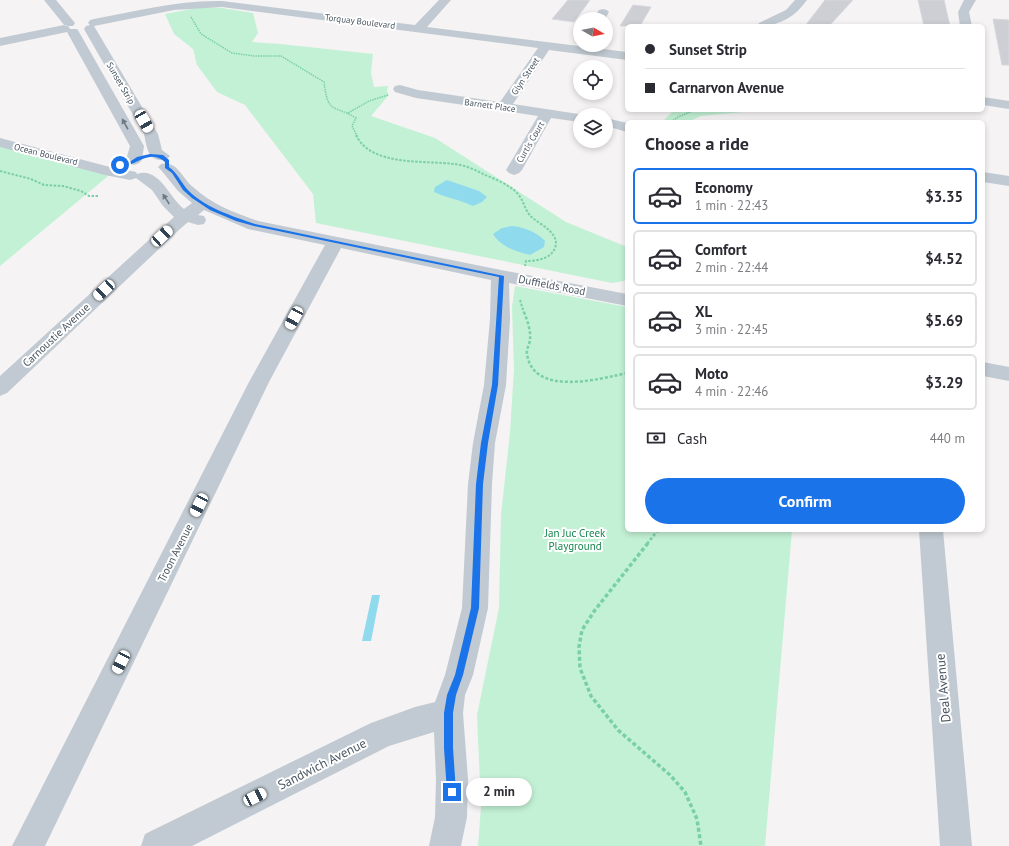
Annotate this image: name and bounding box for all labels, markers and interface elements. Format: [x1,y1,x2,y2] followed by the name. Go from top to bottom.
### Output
[324,11,396,31] street label: Torquay Boulevard
[573,12,613,52] north arrow
[573,12,613,148] map controls
[669,40,747,59] text: Sunset Strip
[509,55,541,97] street label: Glyn Street
[105,60,137,106] street label: Sunset Strip
[573,60,613,100] button: locate
[669,78,784,97] text: Carnarvon Avenue
[464,96,517,114] street label: Barnett Place
[133,108,155,134] car
[573,108,613,148] button: layers
[121,119,128,130] one-way arrow
[514,119,546,165] street label: Curtis Court
[645,132,749,155] text: Choose a ride
[13,141,79,167] street label: Ocean Boulevard
[111,156,129,174] route start
[647,178,683,214] icon: car
[695,178,753,197] text: Economy
[925,187,963,206] text: $3.35
[163,193,170,205] one-way arrow
[695,197,768,214] text: 1 min · 22:43
[149,223,175,249] car
[647,240,683,276] icon: car
[695,240,747,259] text: Comfort
[925,249,963,268] text: $4.52
[695,259,768,276] text: 2 min · 22:44
[517,272,587,298] street label: Duffields Road
[91,277,117,303] car
[19,300,93,370] street label: Carnoustie Avenue
[647,302,683,338] icon: car
[695,302,712,321] text: XL
[283,305,305,331] car
[925,311,963,330] text: $5.69
[695,321,768,338] text: 3 min · 22:45
[647,364,683,400] icon: car
[695,364,728,383] text: Moto
[925,373,963,392] text: $3.29
[695,383,768,400] text: 4 min · 22:46
[645,427,667,449] icon: cash
[677,429,707,448] text: Cash
[930,430,965,447] text: 440 m
[645,478,965,524] button: Confirm
[188,492,210,518] car
[154,521,196,584] street label: Troon Avenue
[544,526,606,553] park label: Jan Juc Creek Playground
[110,649,132,675] car
[932,653,954,723] street label: Deal Avenue
[275,734,369,794] street label: Sandwich Avenue
[466,778,532,806] callout: 2 min
[443,783,461,801] route end
[483,783,515,800] text: 2 min
[242,786,268,808] car

